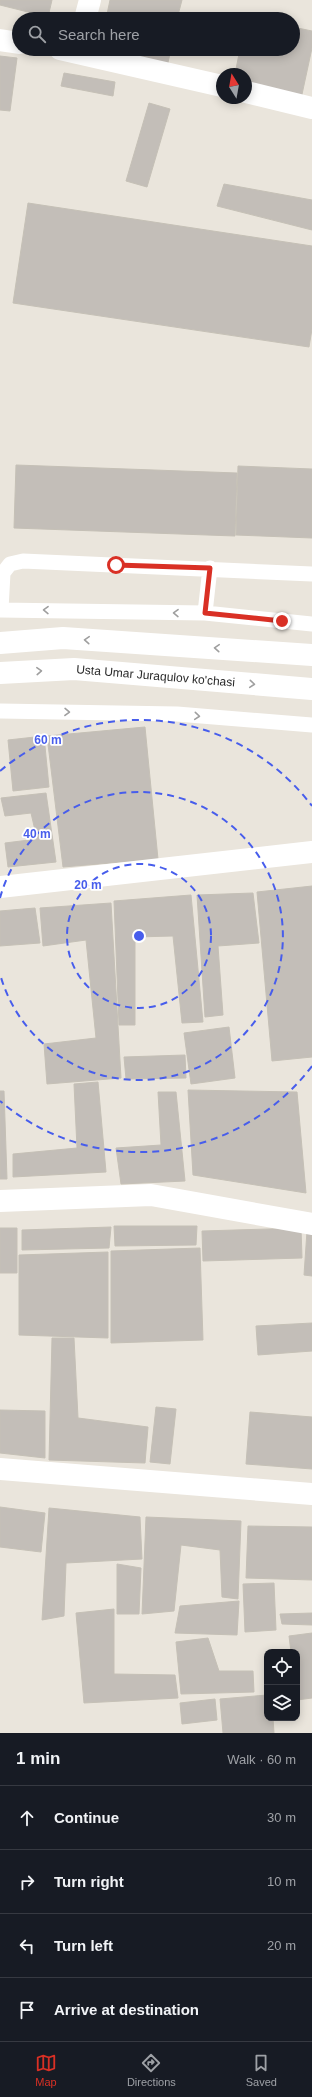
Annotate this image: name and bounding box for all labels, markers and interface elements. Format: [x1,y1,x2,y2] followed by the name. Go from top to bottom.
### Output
[12,12,300,56] search box
[26,23,48,45] icon: search
[58,26,140,43] text: Search here
[216,68,252,104] north arrow
[107,556,125,574] route start
[43,606,49,614] one-way arrow
[173,609,179,617] one-way arrow
[273,612,291,630] route end
[84,635,90,644] one-way arrow
[214,644,220,653] one-way arrow
[76,662,236,689] street label: Usta Umar Juraqulov ko'chasi
[36,666,42,675] one-way arrow
[249,679,255,688] one-way arrow
[64,708,70,716] one-way arrow
[194,711,200,720] one-way arrow
[34,733,62,747] text: 60 m
[23,827,51,841] text: 40 m
[74,878,102,892] text: 20 m
[132,929,146,943] centre of rings
[264,1649,300,1721] map controls
[264,1649,300,1685] button: locate
[264,1685,300,1721] button: layers
[16,1749,60,1768] text: 1 min
[227,1752,296,1767] text: Walk · 60 m
[16,1807,38,1829] icon: ahead
[54,1809,119,1826] text: Continue
[267,1810,296,1825] text: 30 m
[16,1871,38,1893] icon: right
[54,1873,124,1890] text: Turn right
[267,1874,296,1889] text: 10 m
[16,1935,38,1957] icon: left
[54,1937,113,1954] text: Turn left
[267,1938,296,1953] text: 20 m
[16,1999,38,2021] icon: arrive
[54,2001,199,2018] text: Arrive at destination
[35,2052,57,2088] tab: Map
[127,2052,176,2088] tab: Directions
[246,2052,277,2088] tab: Saved

